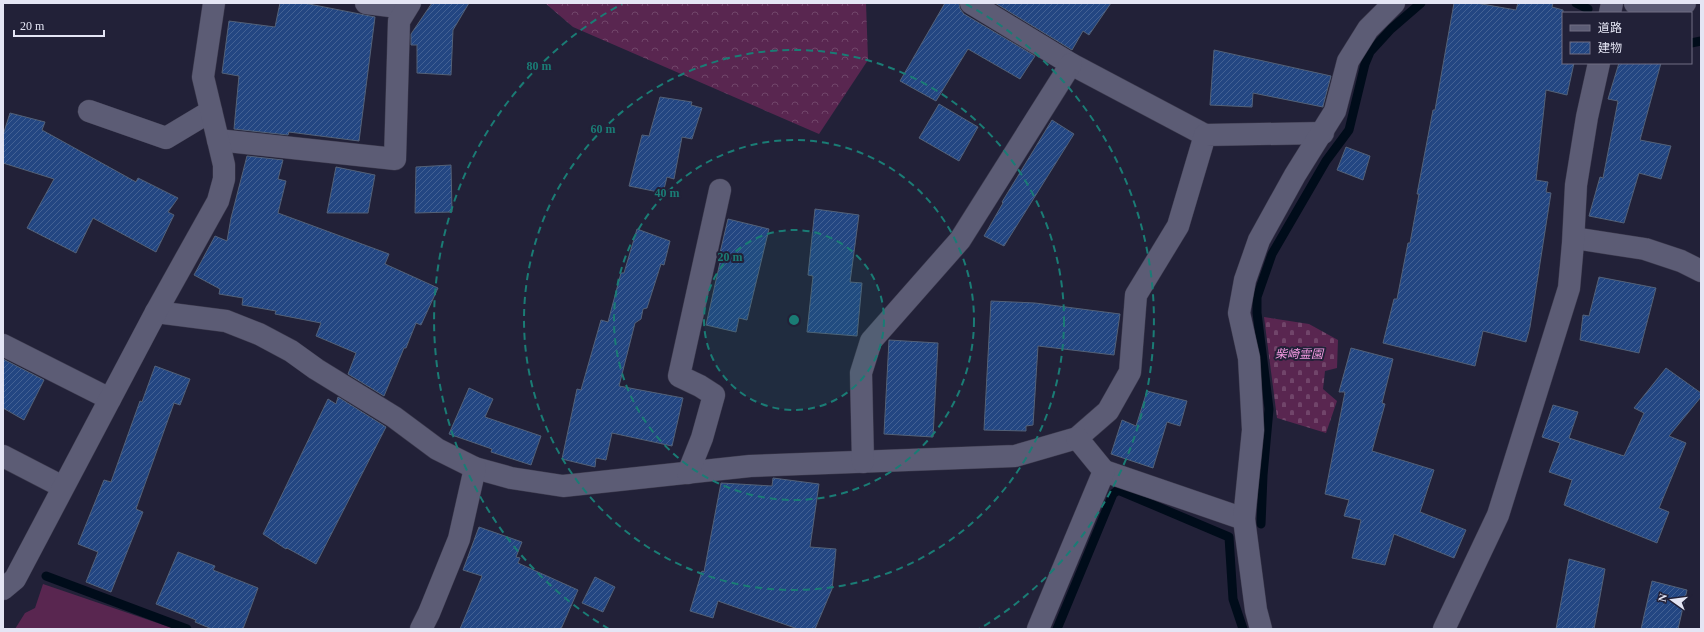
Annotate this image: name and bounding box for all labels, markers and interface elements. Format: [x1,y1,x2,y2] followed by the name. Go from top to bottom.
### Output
[14,12,104,38] scale bar
[1562,12,1692,64] legend
[20,19,45,33] text: 20 m
[1598,21,1622,35] text: 道路
[1598,41,1622,55] text: 建物
[527,59,552,73] text: 80 m
[591,122,616,136] text: 60 m
[655,186,680,200] text: 40 m
[718,250,743,264] text: 20 m
[787,313,801,327] centre of rings
[1275,347,1325,361] park label: 柴崎霊園
[1652,580,1692,620] north arrow
[1656,592,1669,603] text: N

